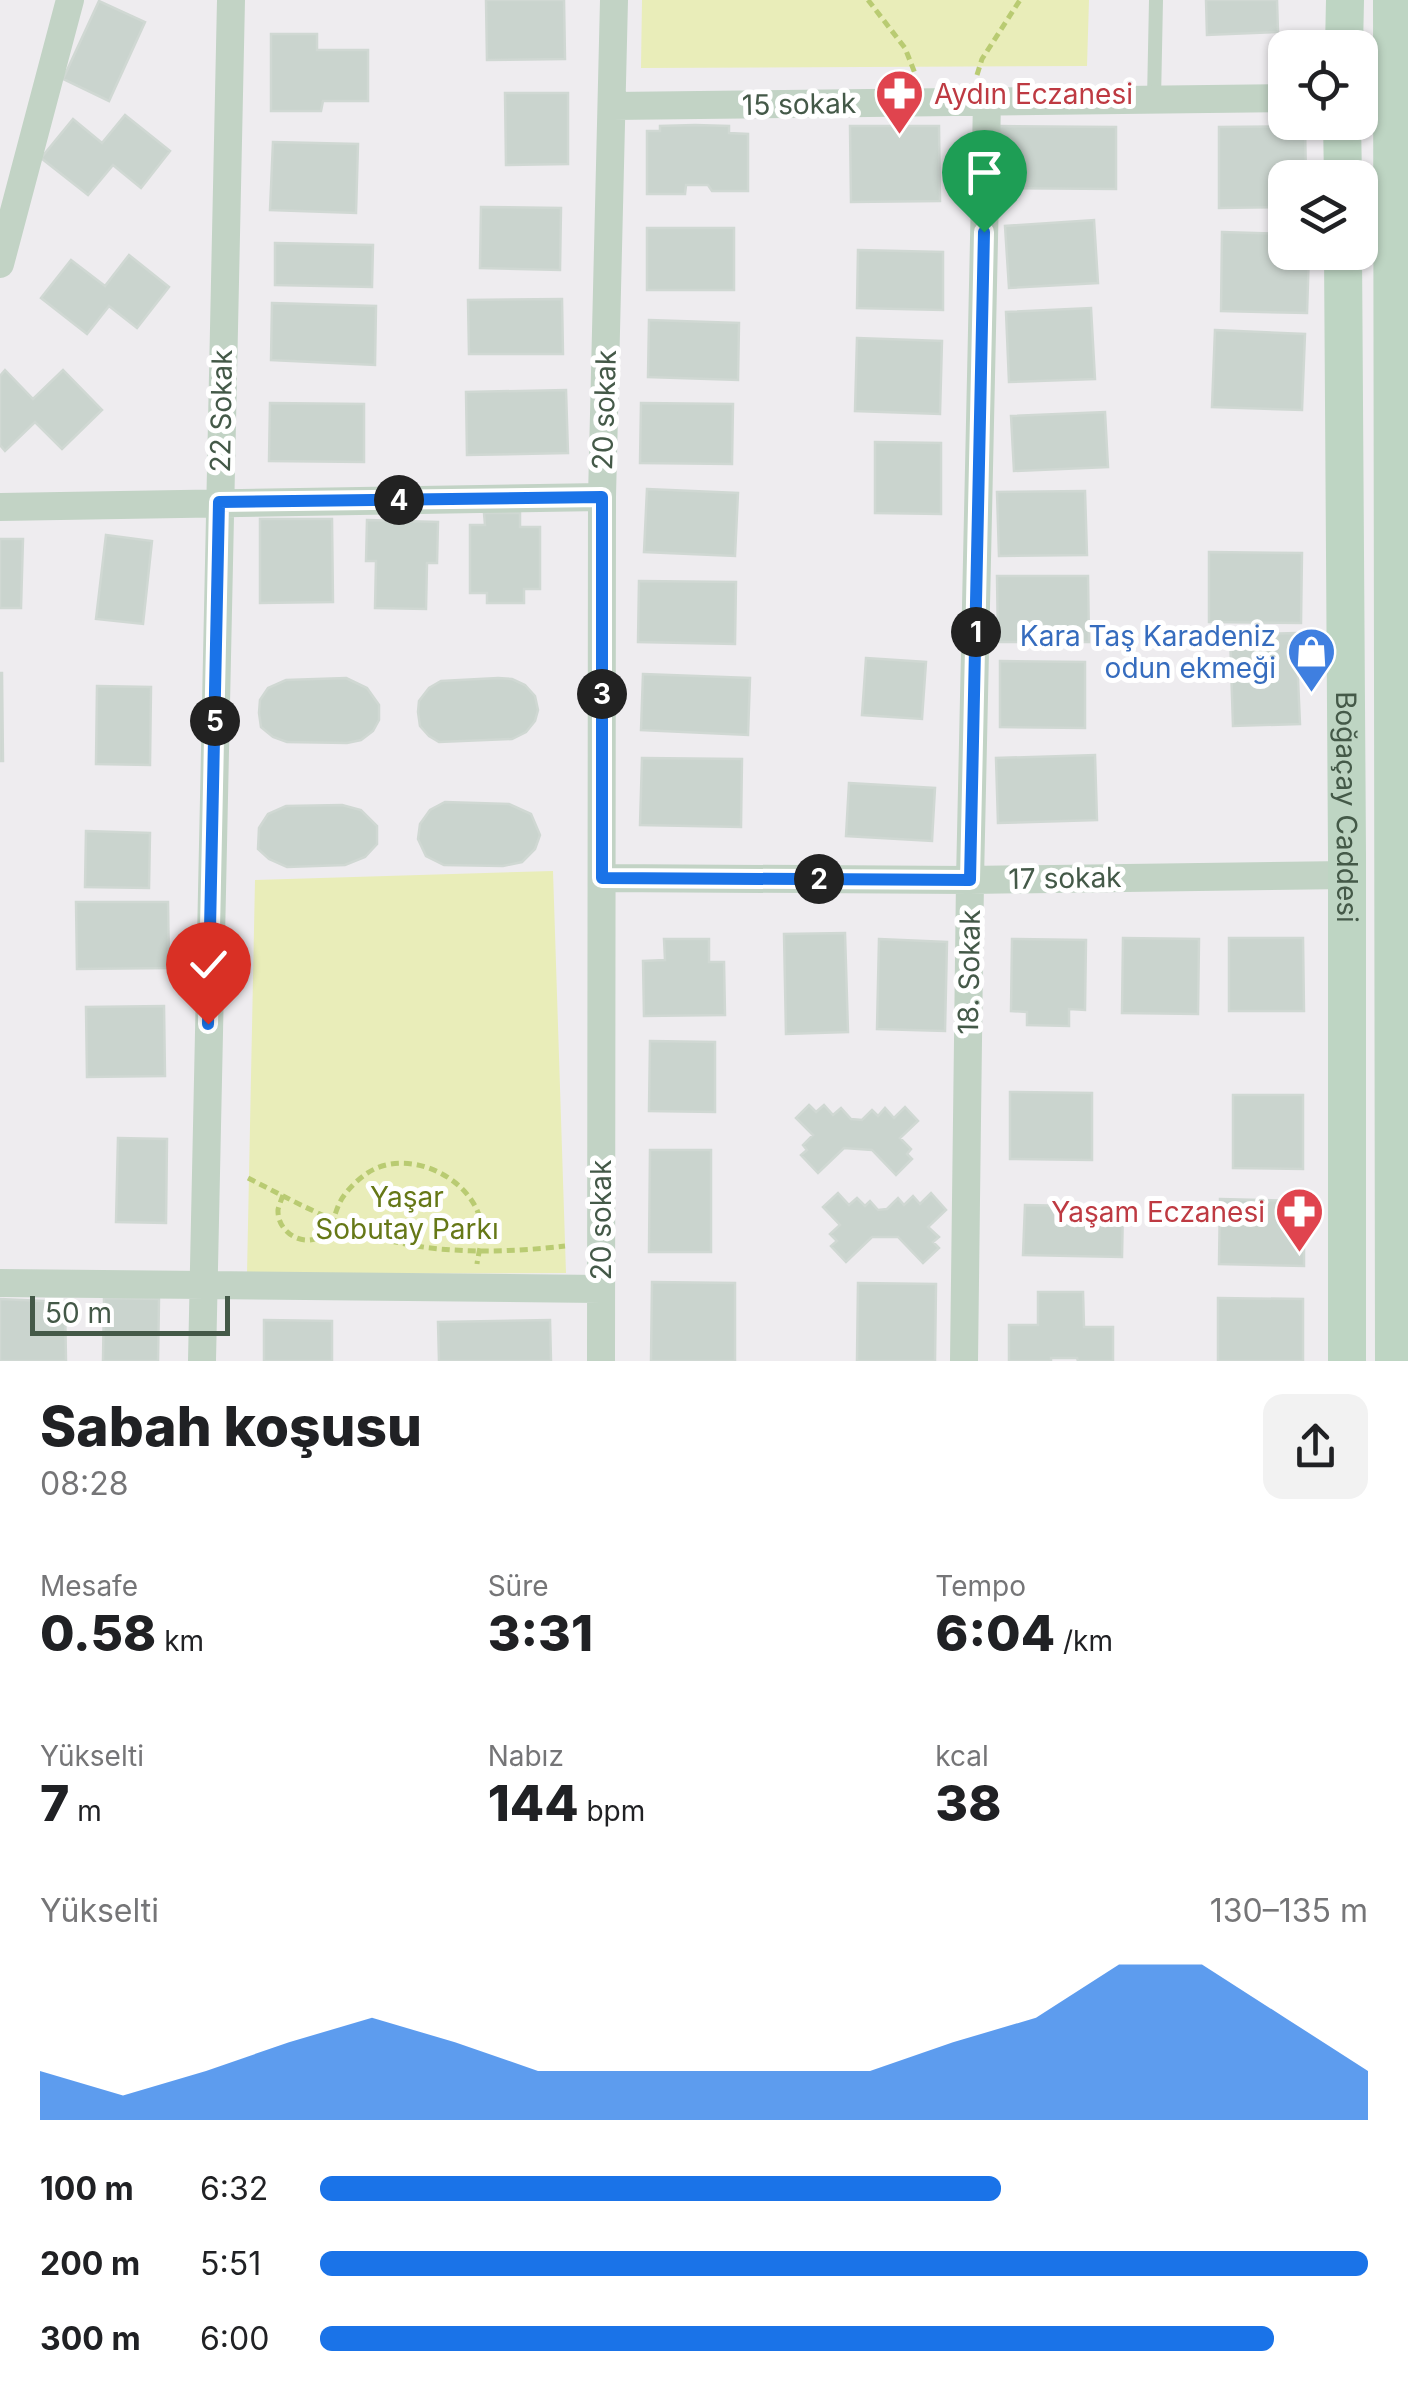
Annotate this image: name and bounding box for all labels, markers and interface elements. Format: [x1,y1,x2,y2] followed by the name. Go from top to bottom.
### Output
[1268,30,1378,270] map controls
[1268,30,1378,140] button: locate
[873,68,925,136] pharmacy icon: Aydın Eczanesi
[934,77,1133,111] place label: Aydın Eczanesi
[742,86,856,122] street label: 15 sokak
[942,130,1027,233] pin
[957,145,1012,200] icon: arrive
[1268,160,1378,270] button: layers
[203,349,239,473] street label: 22 Sokak
[585,349,623,471] street label: 20 sokak
[374,475,424,525] pin: 4
[390,483,408,517] text: 4
[951,607,1001,657] pin: 1
[970,615,982,649] text: 1
[1020,619,1276,685] place label: Kara Taş Karadeniz odun ekmeği
[1285,626,1337,694] shop icon: Kara Taş Karadeniz odun ekmeği
[577,669,627,719] pin: 3
[593,677,611,711] text: 3
[1329,691,1364,923] street label: Boğaçay Caddesi
[190,696,240,746] pin: 5
[206,704,224,738] text: 5
[794,854,844,904] pin: 2
[1008,860,1122,896] street label: 17 sokak
[810,862,828,896] text: 2
[951,909,987,1035] street label: 18. Sokak
[166,922,251,1025] pin
[181,937,236,992] icon: check
[584,1160,618,1280] street label: 20 sokak
[315,1180,499,1246] park label: Yaşar Sobutay Parkı
[1274,1186,1326,1254] pharmacy icon: Yaşam Eczanesi
[1051,1195,1265,1229] place label: Yaşam Eczanesi
[30,1291,230,1336] scale bar
[45,1296,112,1330] text: 50 m
[40,1393,422,1459] text: Sabah koşusu
[1263,1394,1368,1499] button: share
[40,1464,129,1503] text: 08:28
[40,1569,138,1603] text: Mesafe
[488,1569,549,1603] text: Süre
[935,1569,1026,1603] text: Tempo
[40,1603,156,1663] text: 0.58
[488,1603,593,1663] text: 3:31
[935,1603,1055,1663] text: 6:04
[156,1624,204,1658] text: km
[1055,1624,1113,1658] text: /km
[40,1739,144,1773] text: Yükselti
[488,1739,564,1773] text: Nabız
[935,1739,989,1773] text: kcal
[40,1773,69,1833] text: 7
[488,1773,579,1833] text: 144
[935,1773,1001,1833] text: 38
[69,1794,102,1828] text: m
[579,1794,645,1828] text: bpm
[40,1891,159,1930] text: Yükselti
[1210,1891,1368,1930] text: 130–135 m
[40,2169,134,2208] text: 100 m
[200,2169,268,2208] text: 6:32
[40,2244,140,2283] text: 200 m
[200,2244,261,2283] text: 5:51
[40,2319,141,2358] text: 300 m
[200,2319,269,2358] text: 6:00

